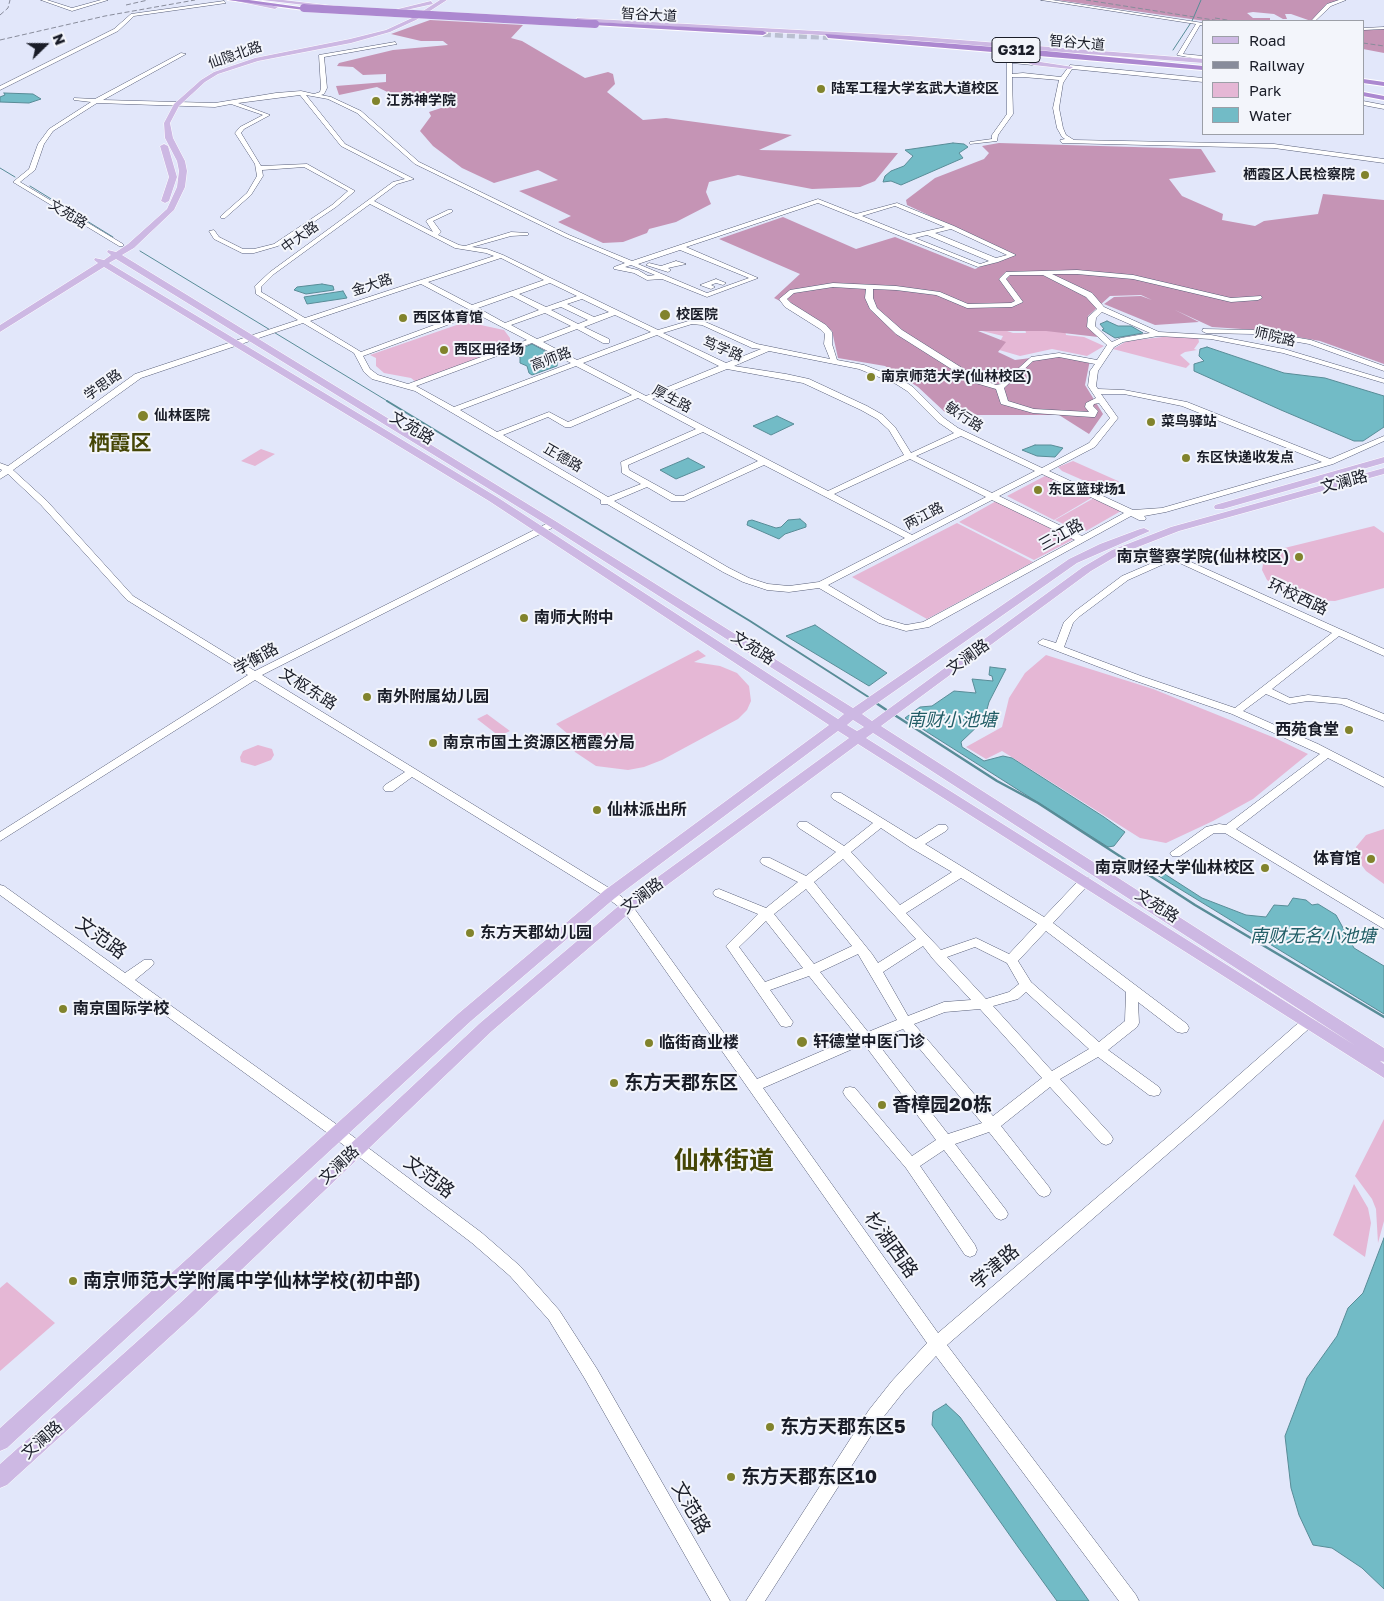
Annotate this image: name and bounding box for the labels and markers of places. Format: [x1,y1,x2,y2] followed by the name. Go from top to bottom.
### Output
[831,81,999,97] place label: 陆军工程大学玄武大道校区
[815,83,827,95] marker: 陆军工程大学玄武大道校区
[386,93,456,109] place label: 江苏神学院
[370,95,382,107] marker: 江苏神学院
[1243,167,1355,183] place label: 栖霞区人民检察院
[1359,169,1371,181] marker: 栖霞区人民检察院
[676,307,718,323] place label: 校医院
[658,308,672,322] marker: 校医院
[413,310,483,326] place label: 西区体育馆
[397,312,409,324] marker: 西区体育馆
[454,342,524,358] place label: 西区田径场
[438,344,450,356] marker: 西区田径场
[881,369,1032,385] place label: 南京师范大学(仙林校区)
[865,371,877,383] marker: 南京师范大学(仙林校区)
[154,408,210,424] place label: 仙林医院
[136,409,150,423] marker: 仙林医院
[1161,414,1217,430] place label: 菜鸟驿站
[1145,416,1157,428] marker: 菜鸟驿站
[1196,450,1294,466] place label: 东区快递收发点
[1180,452,1192,464] marker: 东区快递收发点
[1048,482,1125,498] place label: 东区篮球场1
[1032,484,1044,496] marker: 东区篮球场1
[1117,547,1289,567] place label: 南京警察学院(仙林校区)
[1293,551,1305,563] marker: 南京警察学院(仙林校区)
[534,608,614,628] place label: 南师大附中
[518,612,530,624] marker: 南师大附中
[377,687,489,707] place label: 南外附属幼儿园
[361,691,373,703] marker: 南外附属幼儿园
[1275,720,1339,740] place label: 西苑食堂
[1343,724,1355,736] marker: 西苑食堂
[443,733,635,753] place label: 南京市国土资源区栖霞分局
[427,737,439,749] marker: 南京市国土资源区栖霞分局
[607,800,687,820] place label: 仙林派出所
[591,804,603,816] marker: 仙林派出所
[1313,849,1361,869] place label: 体育馆
[1365,853,1377,865] marker: 体育馆
[1095,858,1255,878] place label: 南京财经大学仙林校区
[1259,862,1271,874] marker: 南京财经大学仙林校区
[480,923,592,943] place label: 东方天郡幼儿园
[464,927,476,939] marker: 东方天郡幼儿园
[73,999,169,1019] place label: 南京国际学校
[57,1003,69,1015] marker: 南京国际学校
[813,1032,925,1052] place label: 轩德堂中医门诊
[659,1033,739,1053] place label: 临街商业楼
[795,1035,809,1049] marker: 轩德堂中医门诊
[643,1037,655,1049] marker: 临街商业楼
[624,1072,738,1094] place label: 东方天郡东区
[608,1077,620,1089] marker: 东方天郡东区
[892,1094,992,1116] place label: 香樟园20栋
[876,1099,888,1111] marker: 香樟园20栋
[83,1270,420,1292] place label: 南京师范大学附属中学仙林学校(初中部)
[67,1275,79,1287] marker: 南京师范大学附属中学仙林学校(初中部)
[780,1416,906,1438] place label: 东方天郡东区5
[764,1421,776,1433] marker: 东方天郡东区5
[741,1466,877,1488] place label: 东方天郡东区10
[725,1471,737,1483] marker: 东方天郡东区10

